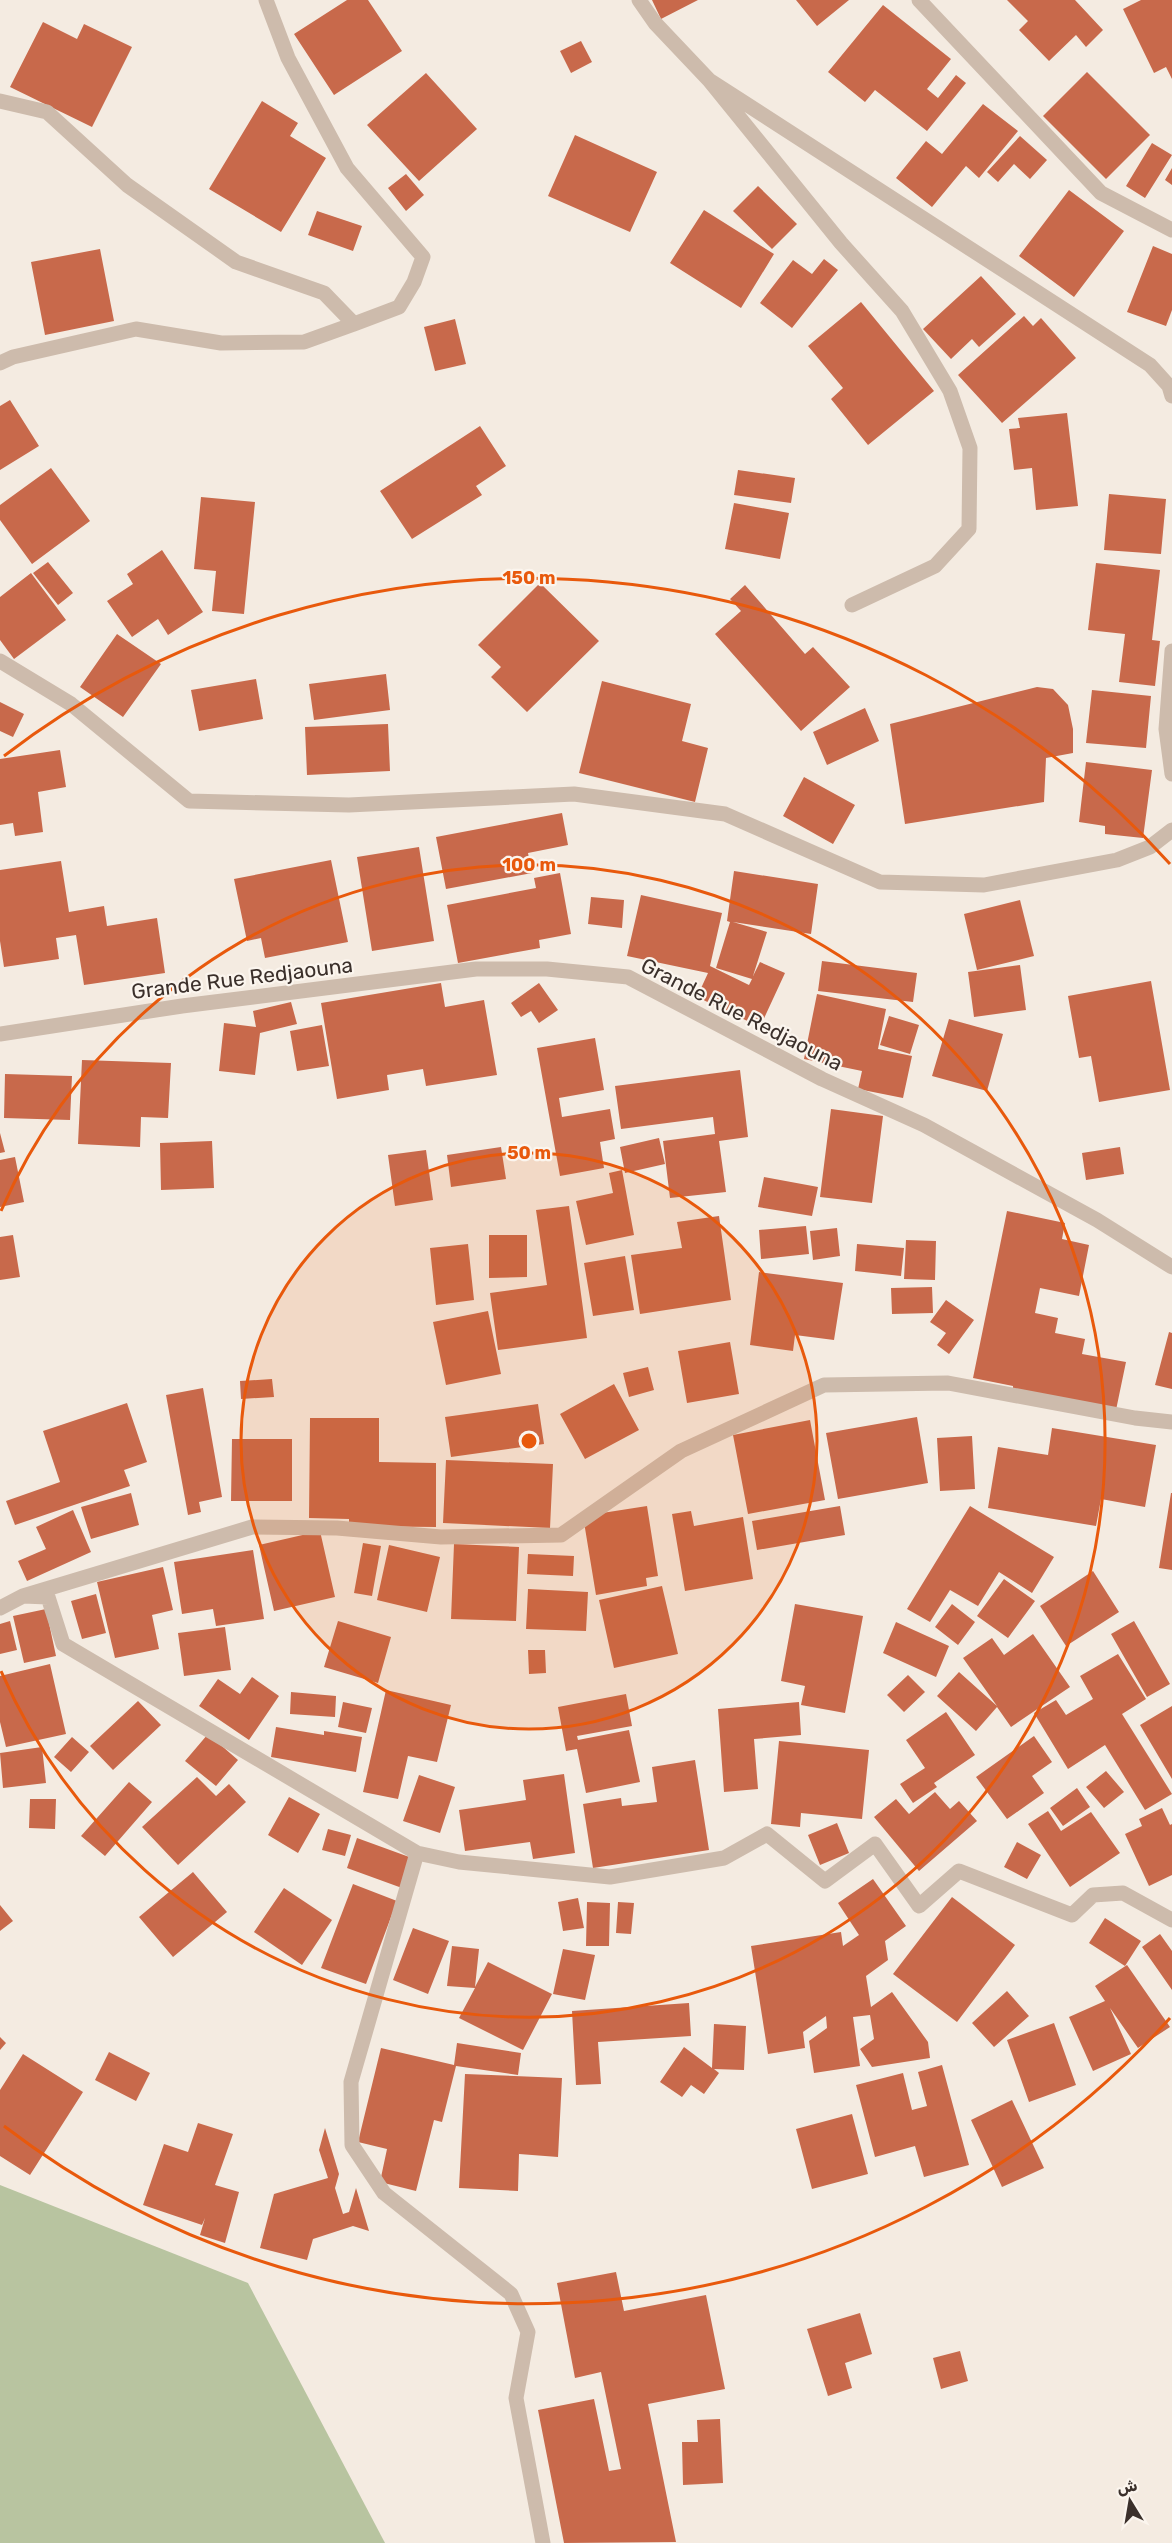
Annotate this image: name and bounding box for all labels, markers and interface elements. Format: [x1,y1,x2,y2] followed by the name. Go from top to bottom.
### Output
[502,567,556,589] text: 150 m
[502,854,556,876] text: 100 m
[130,952,354,1004] street label: Grande Rue Redjaouna
[637,952,847,1076] street label: Grande Rue Redjaouna
[507,1142,551,1164] text: 50 m
[519,1431,539,1451] centre of rings
[1100,2471,1160,2531] north arrow
[1115,2476,1139,2498] text: ش

